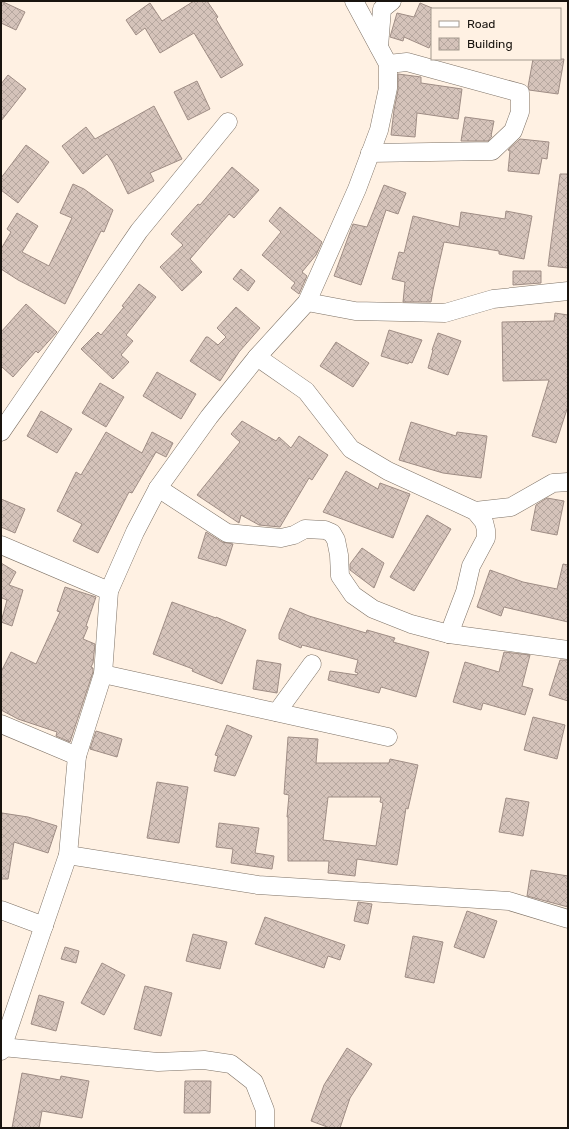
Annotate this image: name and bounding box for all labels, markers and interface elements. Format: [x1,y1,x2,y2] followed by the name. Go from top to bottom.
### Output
[431,8,561,60] legend
[467,17,495,31] text: Road
[467,37,513,51] text: Building

